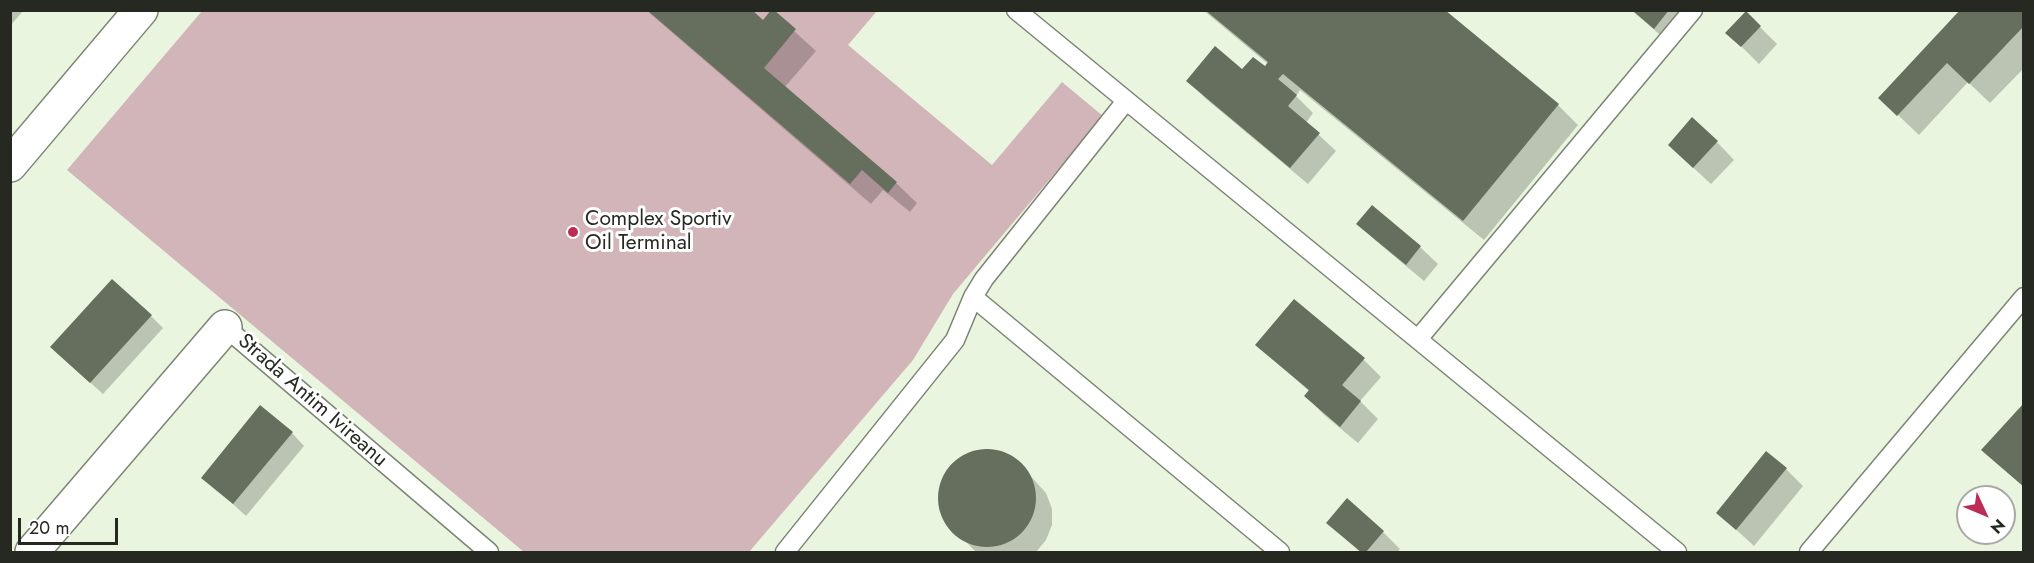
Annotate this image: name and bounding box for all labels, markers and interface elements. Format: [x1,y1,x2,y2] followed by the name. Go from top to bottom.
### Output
[585,207,732,257] place label: Complex Sportiv Oil Terminal
[566,225,580,239] marker: Complex Sportiv Oil Terminal
[232,329,392,473] street label: Strada Antim Ivireanu
[1956,485,2016,545] north arrow
[21,506,122,544] scale bar
[1985,514,2011,539] text: N
[29,515,69,541] text: 20 m

